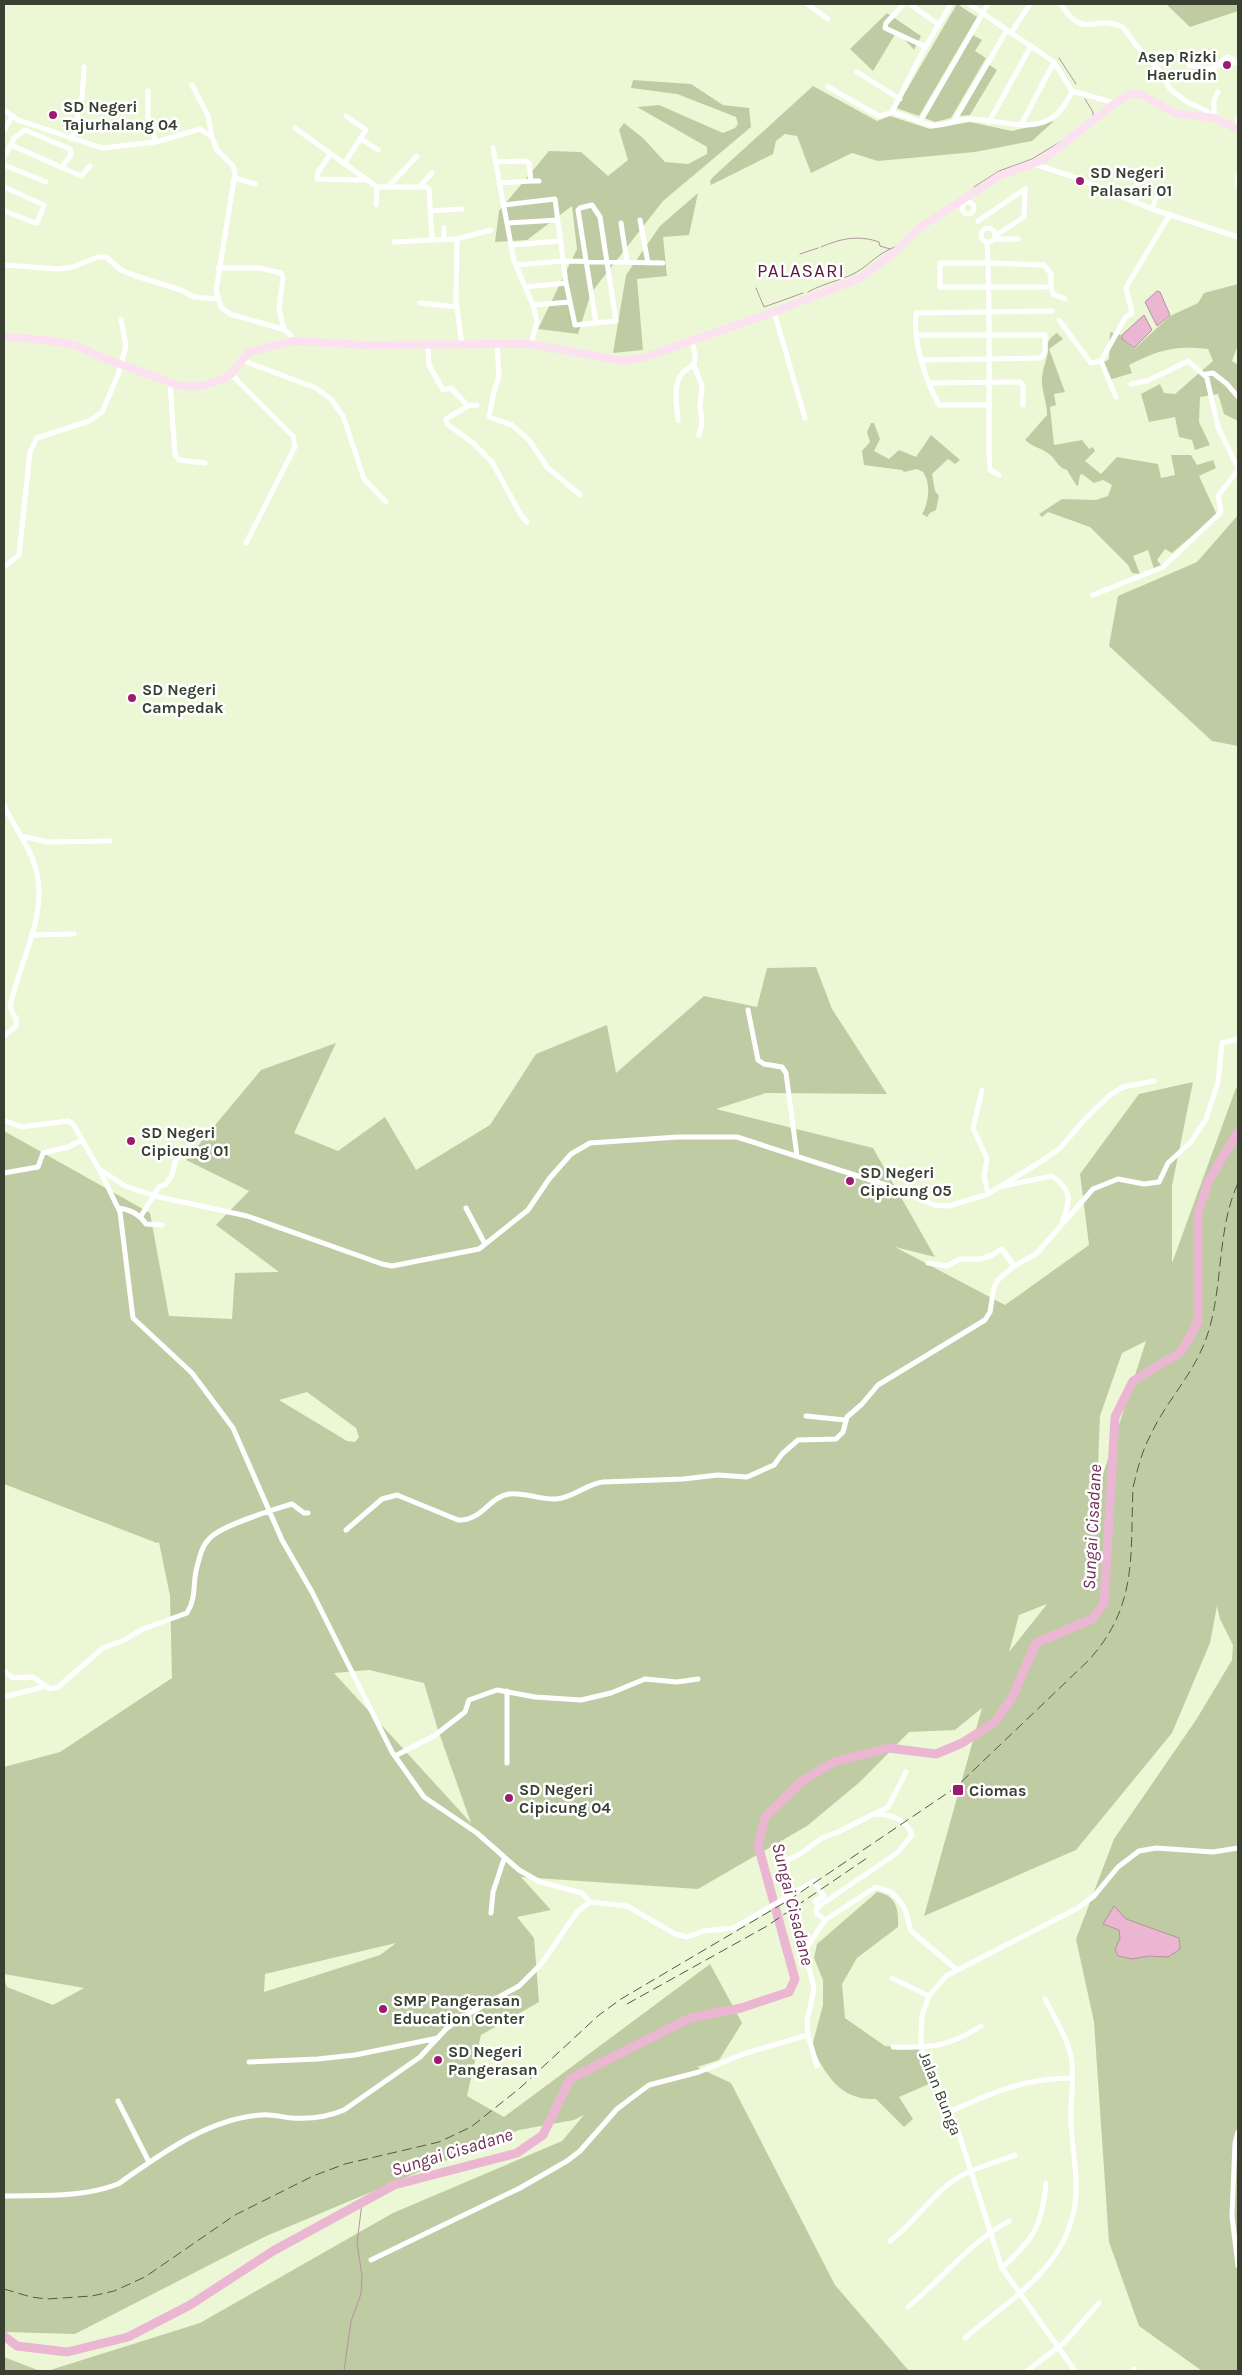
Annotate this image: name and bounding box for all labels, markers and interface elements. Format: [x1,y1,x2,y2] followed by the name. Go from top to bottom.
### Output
[1138,47,1217,84] place label: Asep Rizki Haerudin
[1221,59,1233,71] marker: Asep Rizki Haerudin
[63,97,178,134] place label: SD Negeri Tajurhalang 04
[47,109,59,121] marker: SD Negeri Tajurhalang 04
[1090,163,1172,200] place label: SD Negeri Palasari 01
[1074,175,1086,187] marker: SD Negeri Palasari 01
[757,260,845,282] district label: PALASARI
[142,680,224,717] place label: SD Negeri Campedak
[126,692,138,704] marker: SD Negeri Campedak
[141,1123,229,1160] place label: SD Negeri Cipicung 01
[125,1135,137,1147] marker: SD Negeri Cipicung 01
[860,1163,952,1200] place label: SD Negeri Cipicung 05
[844,1175,856,1187] marker: SD Negeri Cipicung 05
[1078,1464,1106,1590] water label: Sungai Cisadane
[519,1780,611,1817] place label: SD Negeri Cipicung 04
[969,1781,1026,1800] place label: Ciomas
[951,1783,965,1797] marker: Ciomas
[503,1792,515,1804] marker: SD Negeri Cipicung 04
[767,1840,819,1968] water label: Sungai Cisadane
[393,1991,525,2028] place label: SMP Pangerasan Education Center
[377,2003,389,2015] marker: SMP Pangerasan Education Center
[448,2042,538,2079] place label: SD Negeri Pangerasan
[915,2048,966,2138] street label: Jalan Bunga
[432,2054,444,2066] marker: SD Negeri Pangerasan
[389,2123,515,2181] water label: Sungai Cisadane

